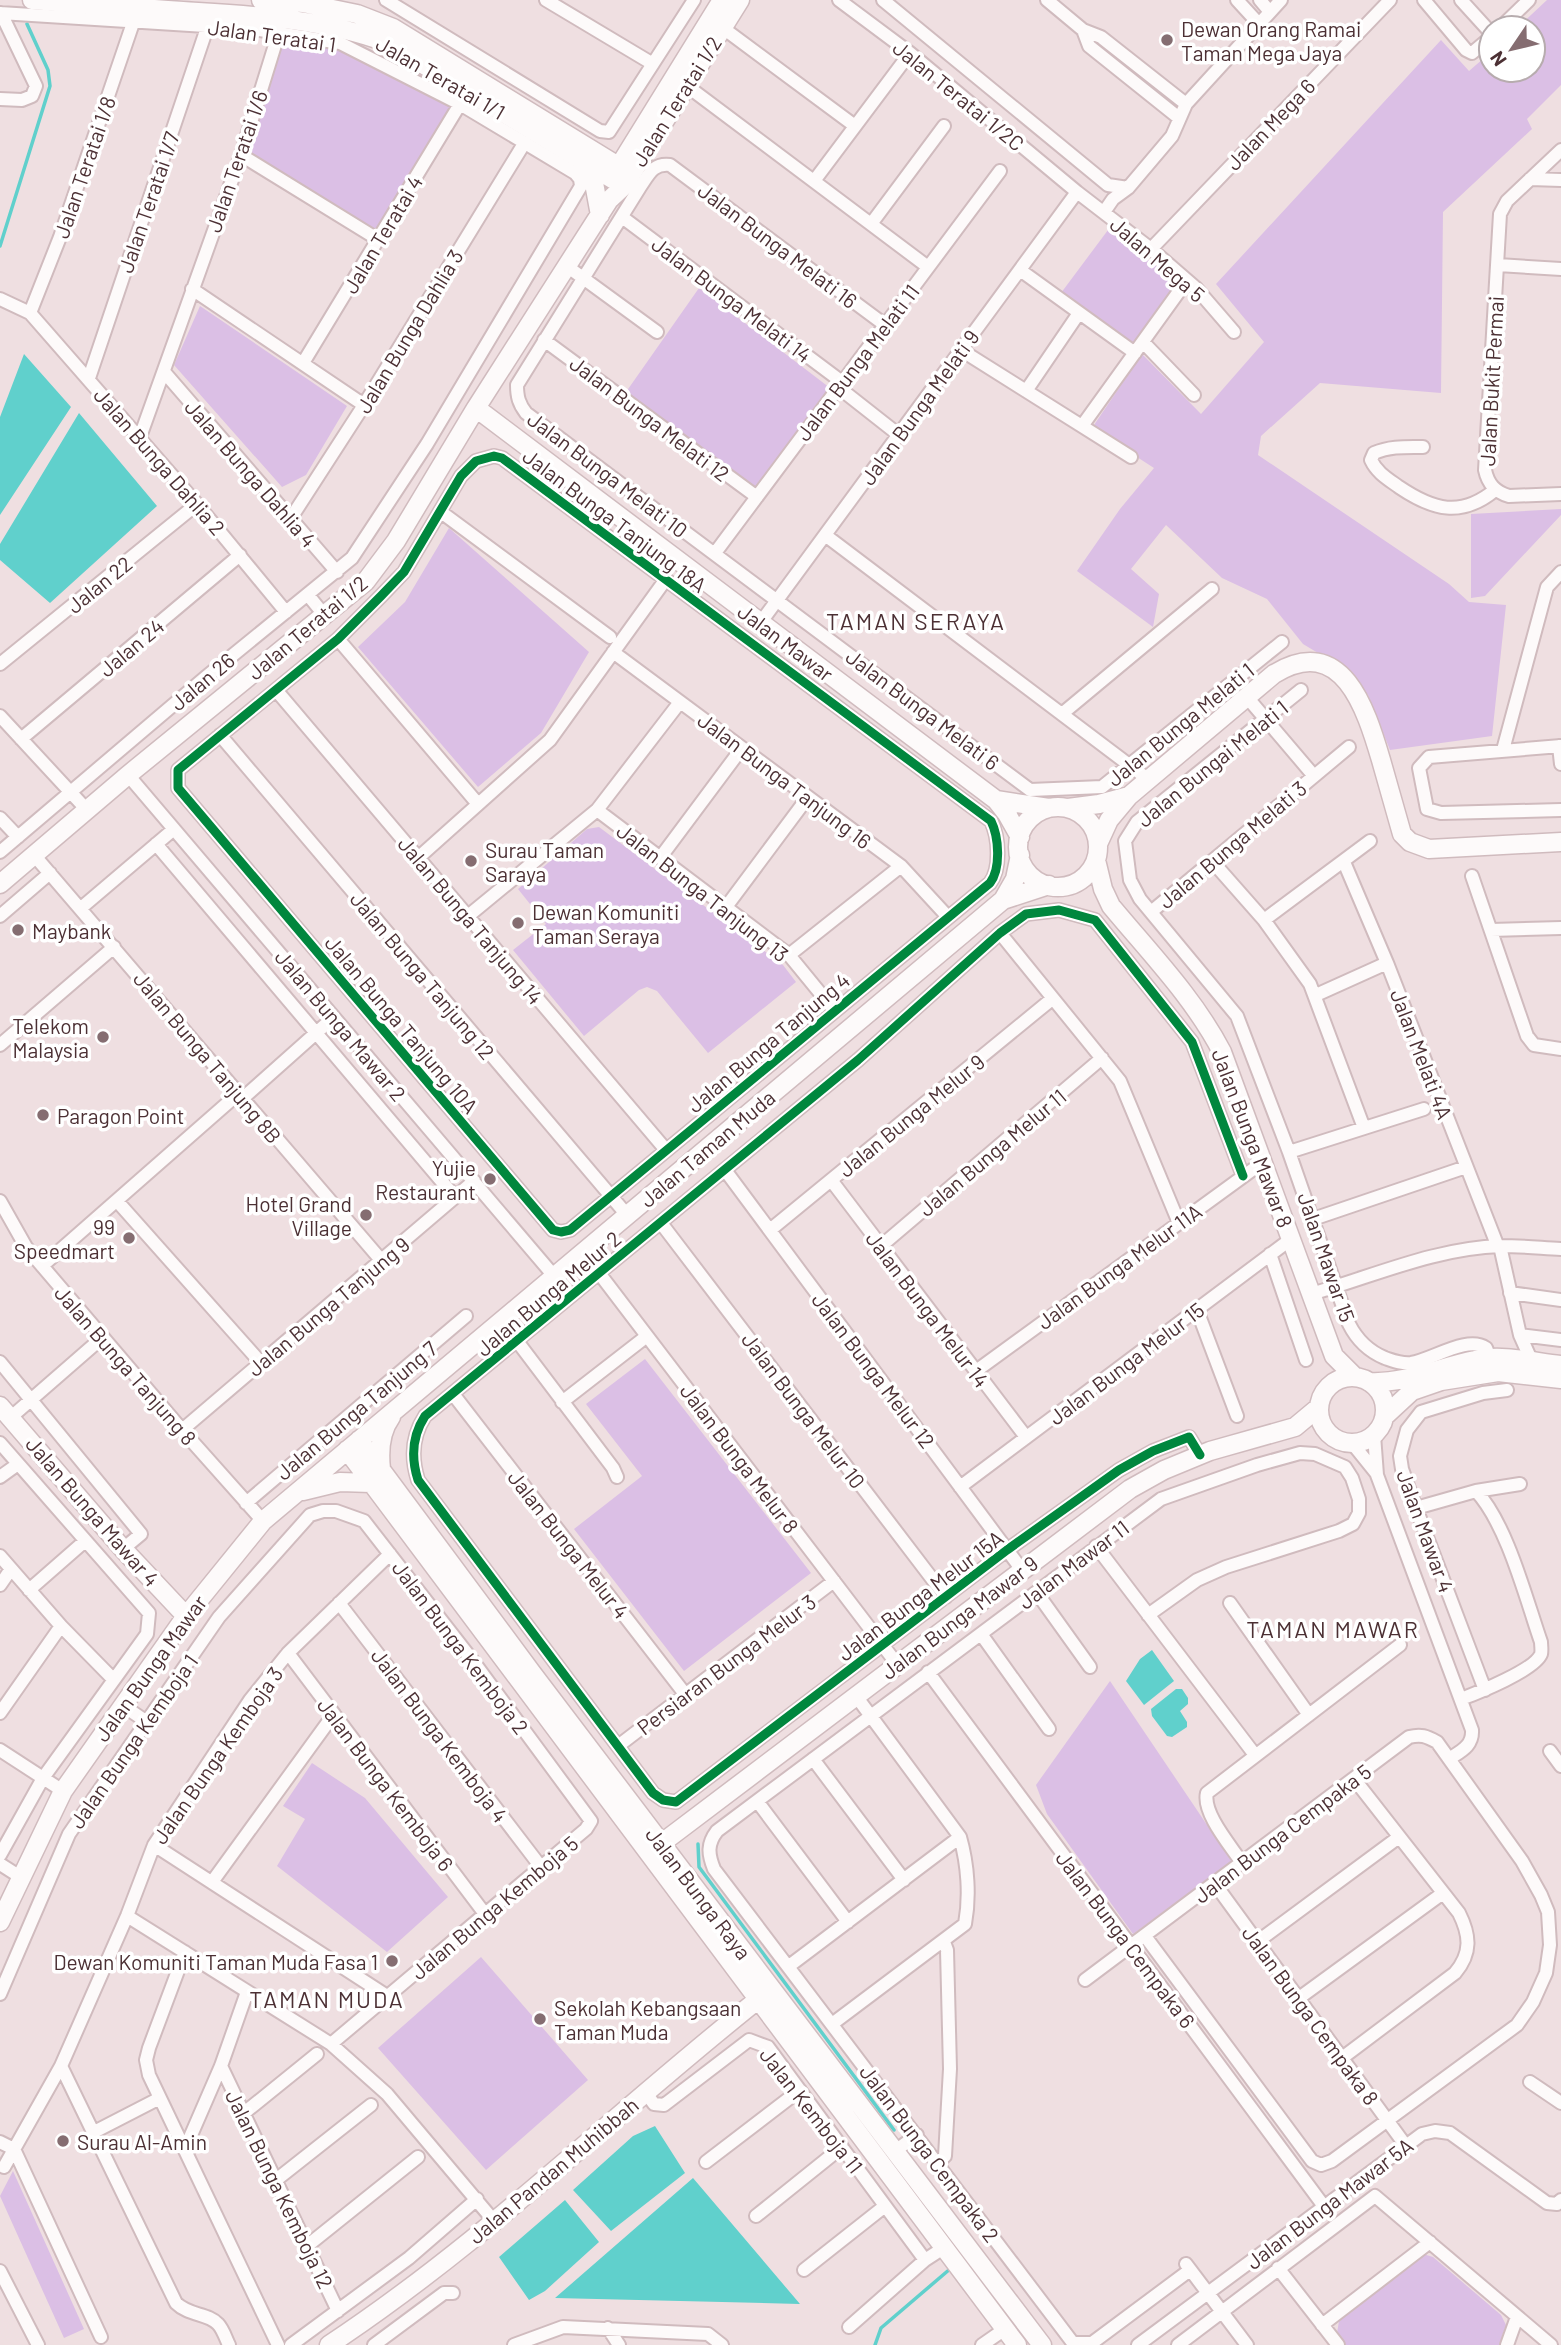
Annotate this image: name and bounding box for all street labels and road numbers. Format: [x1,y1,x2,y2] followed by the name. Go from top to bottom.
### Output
[206,14,338,56] street label: Jalan Teratai 1
[372,30,510,124] street label: Jalan Teratai 1/1
[626,31,726,171] street label: Jalan Teratai 1/2
[888,34,1030,156] street label: Jalan Teratai 1/2C
[1220,73,1320,175] street label: Jalan Mega 6
[200,87,272,235] street label: Jalan Teratai 1/6
[48,93,120,241] street label: Jalan Teratai 1/8
[112,128,184,276] street label: Jalan Teratai 1/7
[337,170,427,298] street label: Jalan Teratai 4
[694,177,862,313] street label: Jalan Bunga Melati 16
[1106,211,1210,307] street label: Jalan Mega 5
[647,231,817,367] street label: Jalan Bunga Melati 14
[350,245,468,417] street label: Jalan Bunga Dahlia 3
[790,279,924,445] street label: Jalan Bunga Melati 11
[1474,295,1508,467] street label: Jalan Bukit Permai
[854,325,984,489] street label: Jalan Bunga Melati 9
[565,350,735,486] street label: Jalan Bunga Melati 12
[89,382,231,540] street label: Jalan Bunga Dahlia 2
[180,394,322,552] street label: Jalan Bunga Dahlia 4
[523,406,693,542] street label: Jalan Bunga Melati 10
[518,443,712,597] street label: Jalan Bunga Tanjung 18A
[61,550,137,618] street label: Jalan 22
[242,570,372,684] street label: Jalan Teratai 1/2
[733,598,839,686] street label: Jalan Mawar
[94,613,168,681] street label: Jalan 24
[842,643,1004,775] street label: Jalan Bunga Melati 6
[165,647,239,715] street label: Jalan 26
[1101,657,1259,791] street label: Jalan Bunga Melati 1
[1131,694,1293,832] street label: Jalan Bungai Melati 1
[693,707,877,853] street label: Jalan Bunga Tanjung 16
[1153,775,1311,913] street label: Jalan Bunga Melati 3
[612,817,794,967] street label: Jalan Bunga Tanjung 13
[394,831,548,1009] street label: Jalan Bunga Tanjung 14
[346,886,500,1064] street label: Jalan Bunga Tanjung 12
[320,930,484,1118] street label: Jalan Bunga Tanjung 10A
[270,944,412,1106] street label: Jalan Bunga Mawar 2
[129,966,287,1148] street label: Jalan Bunga Tanjung 8B
[682,967,854,1117] street label: Jalan Bunga Tanjung 4
[1386,986,1458,1123] street label: Jalan Melati 4A
[1207,1045,1299,1231] street label: Jalan Bunga Mawar 8
[833,1048,989,1182] street label: Jalan Bunga Melur 9
[913,1083,1071,1221] street label: Jalan Bunga Melur 11
[634,1084,780,1212] street label: Jalan Taman Muda
[1293,1189,1361,1325] street label: Jalan Mawar 15
[1032,1198,1206,1334] street label: Jalan Bunga Melur 11A
[471,1225,625,1361] street label: Jalan Bunga Melur 2
[861,1226,995,1392] street label: Jalan Bunga Melur 14
[242,1231,414,1381] street label: Jalan Bunga Tanjung 9
[50,1280,202,1450] street label: Jalan Bunga Tanjung 8
[807,1287,941,1453] street label: Jalan Bunga Melur 12
[1043,1296,1209,1430] street label: Jalan Bunga Melur 15
[737,1327,871,1493] street label: Jalan Bunga Melur 10
[270,1335,442,1485] street label: Jalan Bunga Tanjung 7
[676,1378,804,1538] street label: Jalan Bunga Melur 8
[21,1431,165,1591] street label: Jalan Bunga Mawar 4
[503,1465,635,1623] street label: Jalan Bunga Melur 4
[1392,1466,1460,1596] street label: Jalan Mawar 4
[1013,1514,1133,1614] street label: Jalan Mawar 11
[832,1525,1008,1665] street label: Jalan Bunga Melur 15A
[876,1550,1042,1684] street label: Jalan Bunga Mawar 9
[388,1555,534,1739] street label: Jalan Bunga Kemboja 2
[632,1589,820,1739] street label: Persiaran Bunga Melur 3
[89,1590,212,1746] street label: Jalan Bunga Mawar
[367,1643,513,1827] street label: Jalan Bunga Kemboja 4
[63,1649,203,1833] street label: Jalan Bunga Kemboja 1
[146,1662,288,1848] street label: Jalan Bunga Kemboja 3
[313,1693,459,1875] street label: Jalan Bunga Kemboja 6
[1189,1758,1375,1908] street label: Jalan Bunga Cempaka 5
[641,1822,757,1964] street label: Jalan Bunga Raya
[405,1830,583,1984] street label: Jalan Bunga Kemboja 5
[1051,1846,1201,2032] street label: Jalan Bunga Cempaka 6
[1238,1921,1384,2109] street label: Jalan Bunga Cempaka 8
[755,2042,869,2178] street label: Jalan Kemboja 11
[855,2059,1005,2247] street label: Jalan Bunga Cempaka 2
[221,2086,339,2292] street label: Jalan Bunga Kemboja 12
[463,2092,643,2248] street label: Jalan Pandan Muhibbah
[1241,2132,1417,2274] street label: Jalan Bunga Mawar 5A

